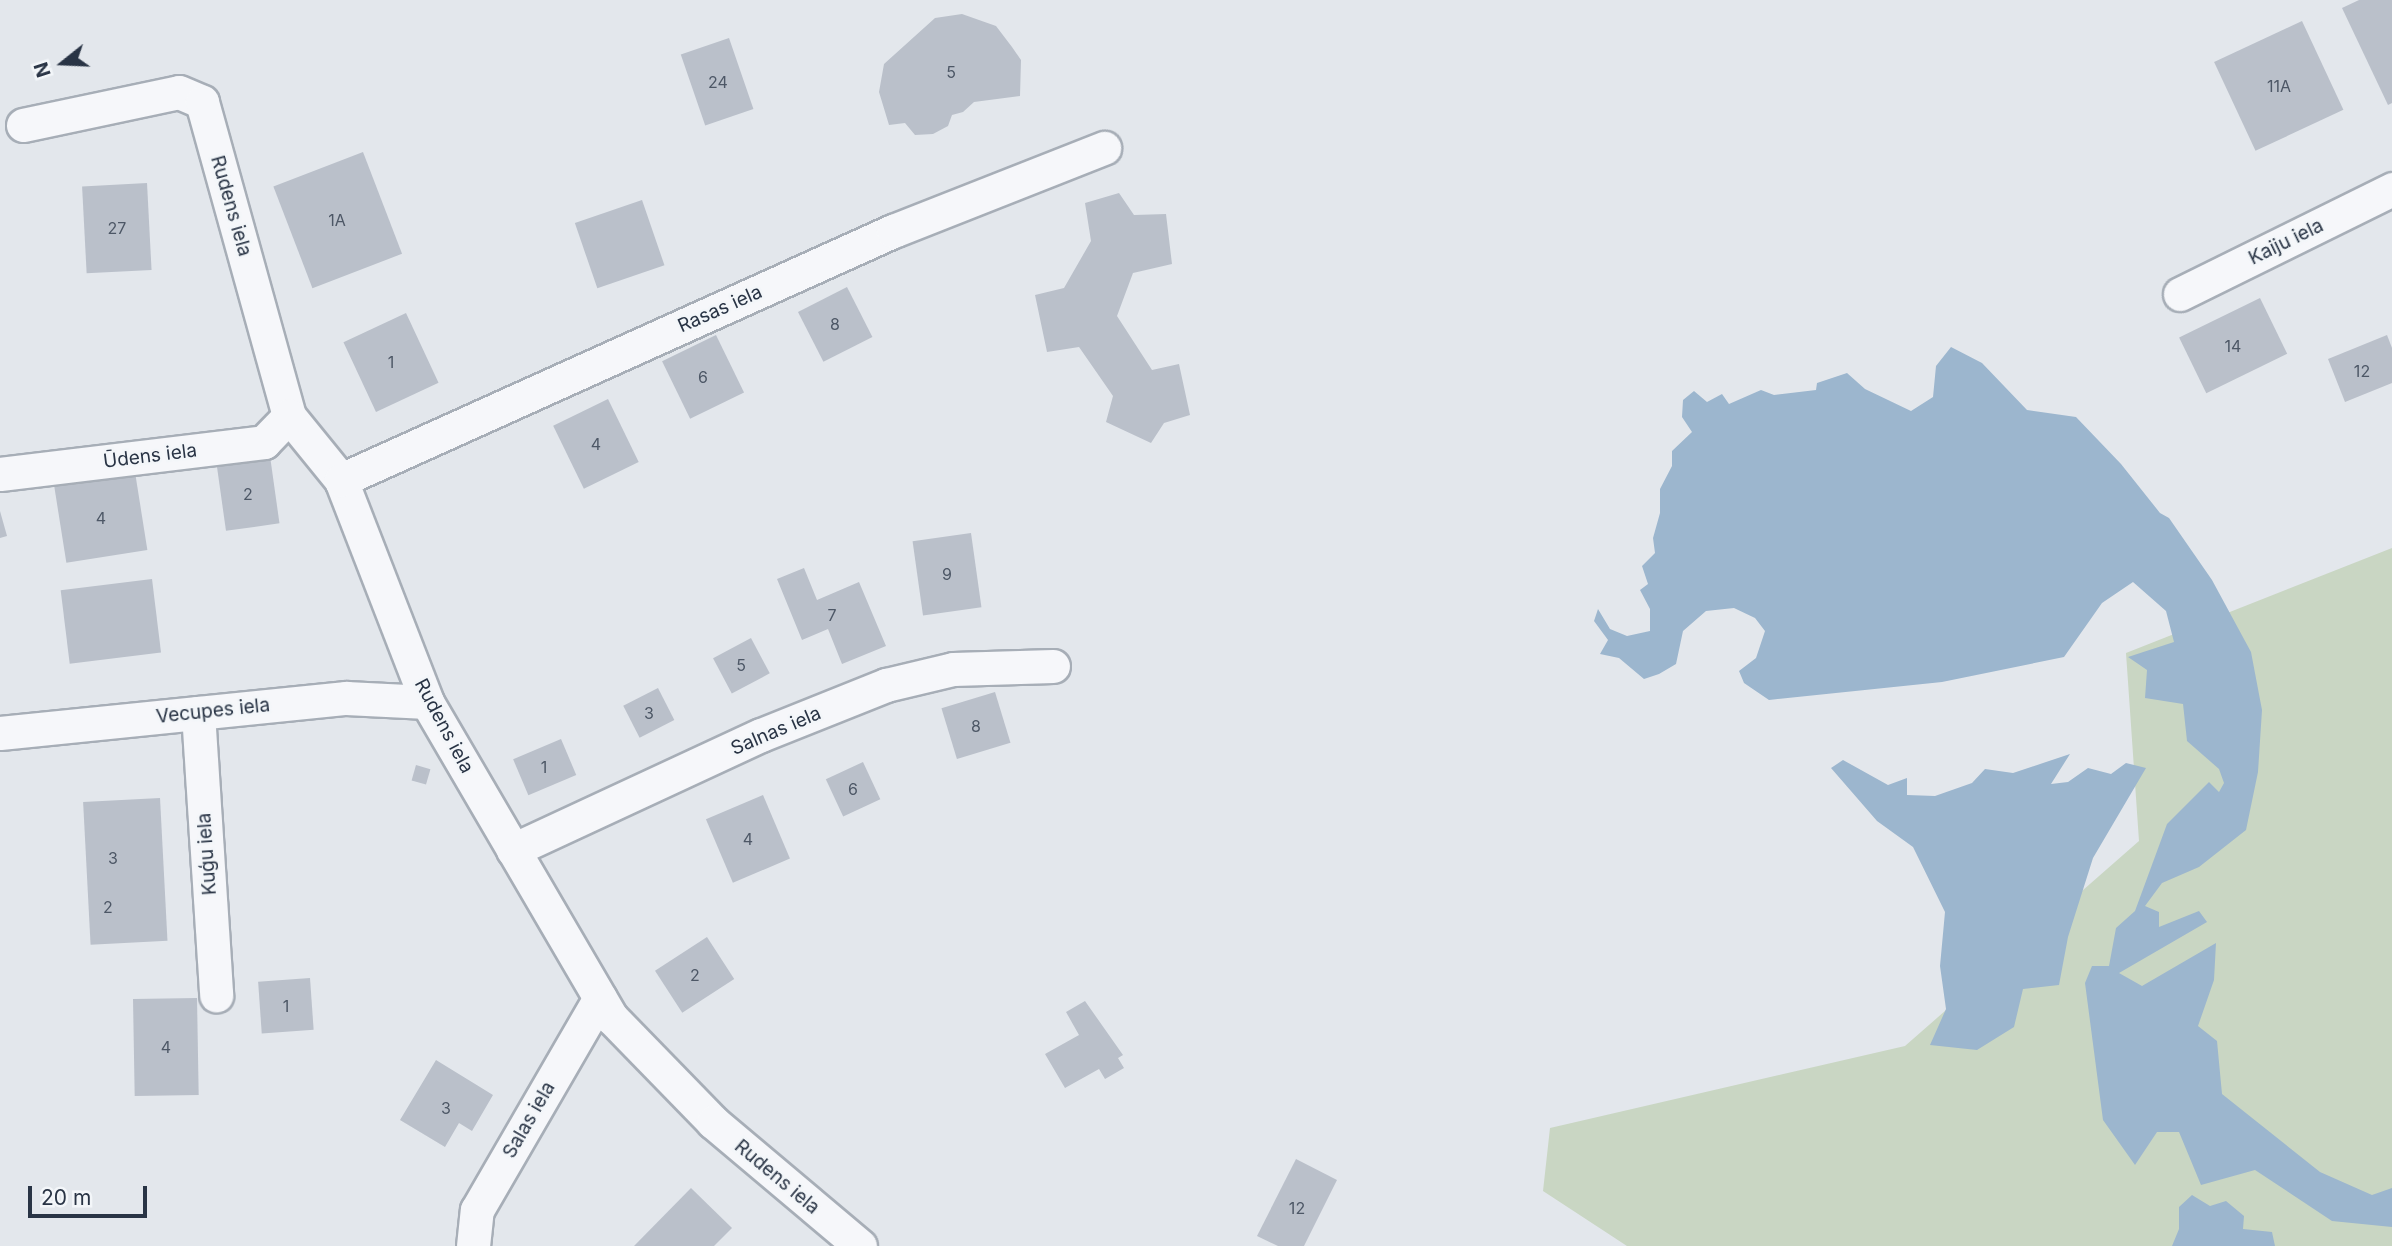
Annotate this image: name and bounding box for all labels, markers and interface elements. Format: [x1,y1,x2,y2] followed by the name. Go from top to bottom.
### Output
[28,28,98,98] north arrow
[29,59,56,80] text: N
[946,62,956,82] house number: 5
[708,72,728,92] house number: 24
[2267,76,2291,96] house number: 11A
[206,153,256,259] street label: Rudens iela
[328,210,346,230] house number: 1A
[2245,214,2327,270] street label: Kaiju iela
[108,218,126,238] house number: 27
[674,280,766,338] street label: Rasas iela
[830,314,840,334] house number: 8
[2225,336,2241,356] house number: 14
[388,352,394,372] house number: 1
[2354,361,2370,381] house number: 12
[698,367,708,387] house number: 6
[591,434,601,454] house number: 4
[102,439,198,473] street label: Ūdens iela
[243,484,253,504] house number: 2
[96,508,106,528] house number: 4
[942,564,952,584] house number: 9
[827,605,837,625] house number: 7
[736,655,746,675] house number: 5
[410,675,478,777] street label: Rudens iela
[155,694,271,728] street label: Vecupes iela
[728,702,824,760] street label: Salnas iela
[644,703,654,723] house number: 3
[971,716,981,736] house number: 8
[541,757,547,777] house number: 1
[848,779,858,799] house number: 6
[193,812,221,896] street label: Kuģu iela
[743,829,753,849] house number: 4
[108,848,118,868] house number: 3
[103,897,113,917] house number: 2
[690,965,700,985] house number: 2
[283,996,289,1016] house number: 1
[161,1037,171,1057] house number: 4
[498,1078,560,1162] street label: Salas iela
[441,1098,451,1118] house number: 3
[730,1135,824,1219] street label: Rudens iela
[32,1172,150,1216] scale bar
[41,1185,91,1210] text: 20 m
[1289,1198,1305,1218] house number: 12

